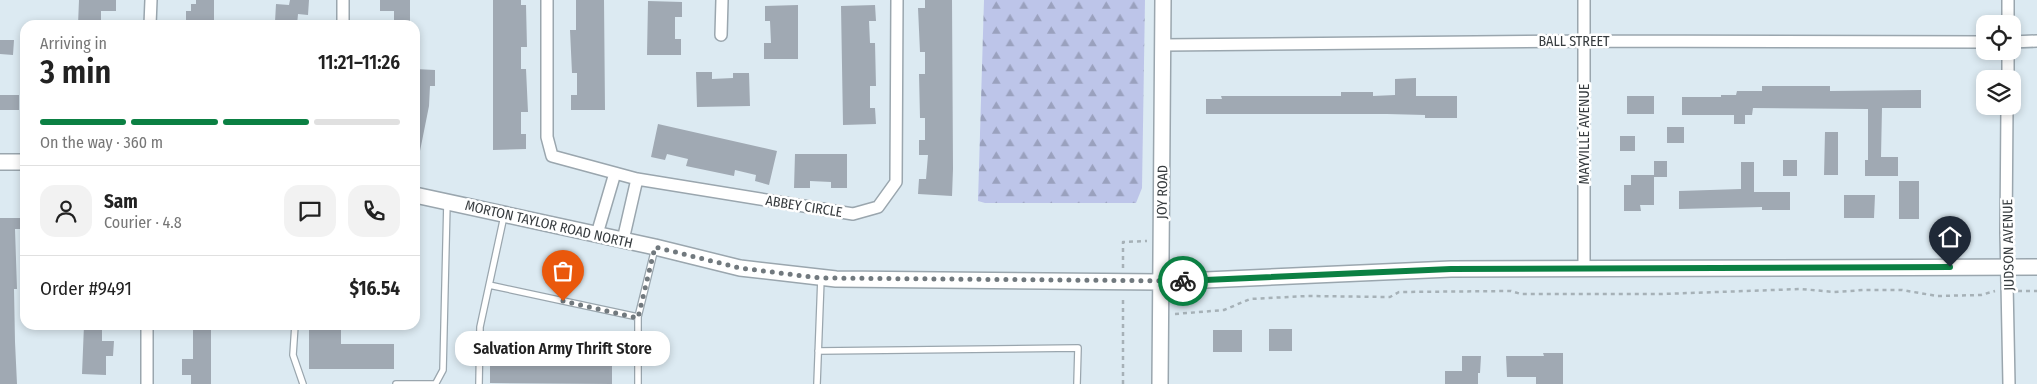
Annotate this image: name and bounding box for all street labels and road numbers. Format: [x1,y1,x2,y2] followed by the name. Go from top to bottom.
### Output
[1538,33,1610,50] street label: BALL STREET
[1576,83,1593,184] street label: MAYVILLE AVENUE
[1154,165,1171,219] street label: JOY ROAD
[764,192,844,221] street label: ABBEY CIRCLE
[463,197,634,252] street label: MORTON TAYLOR ROAD NORTH
[1999,198,2018,291] street label: JUDSON AVENUE

